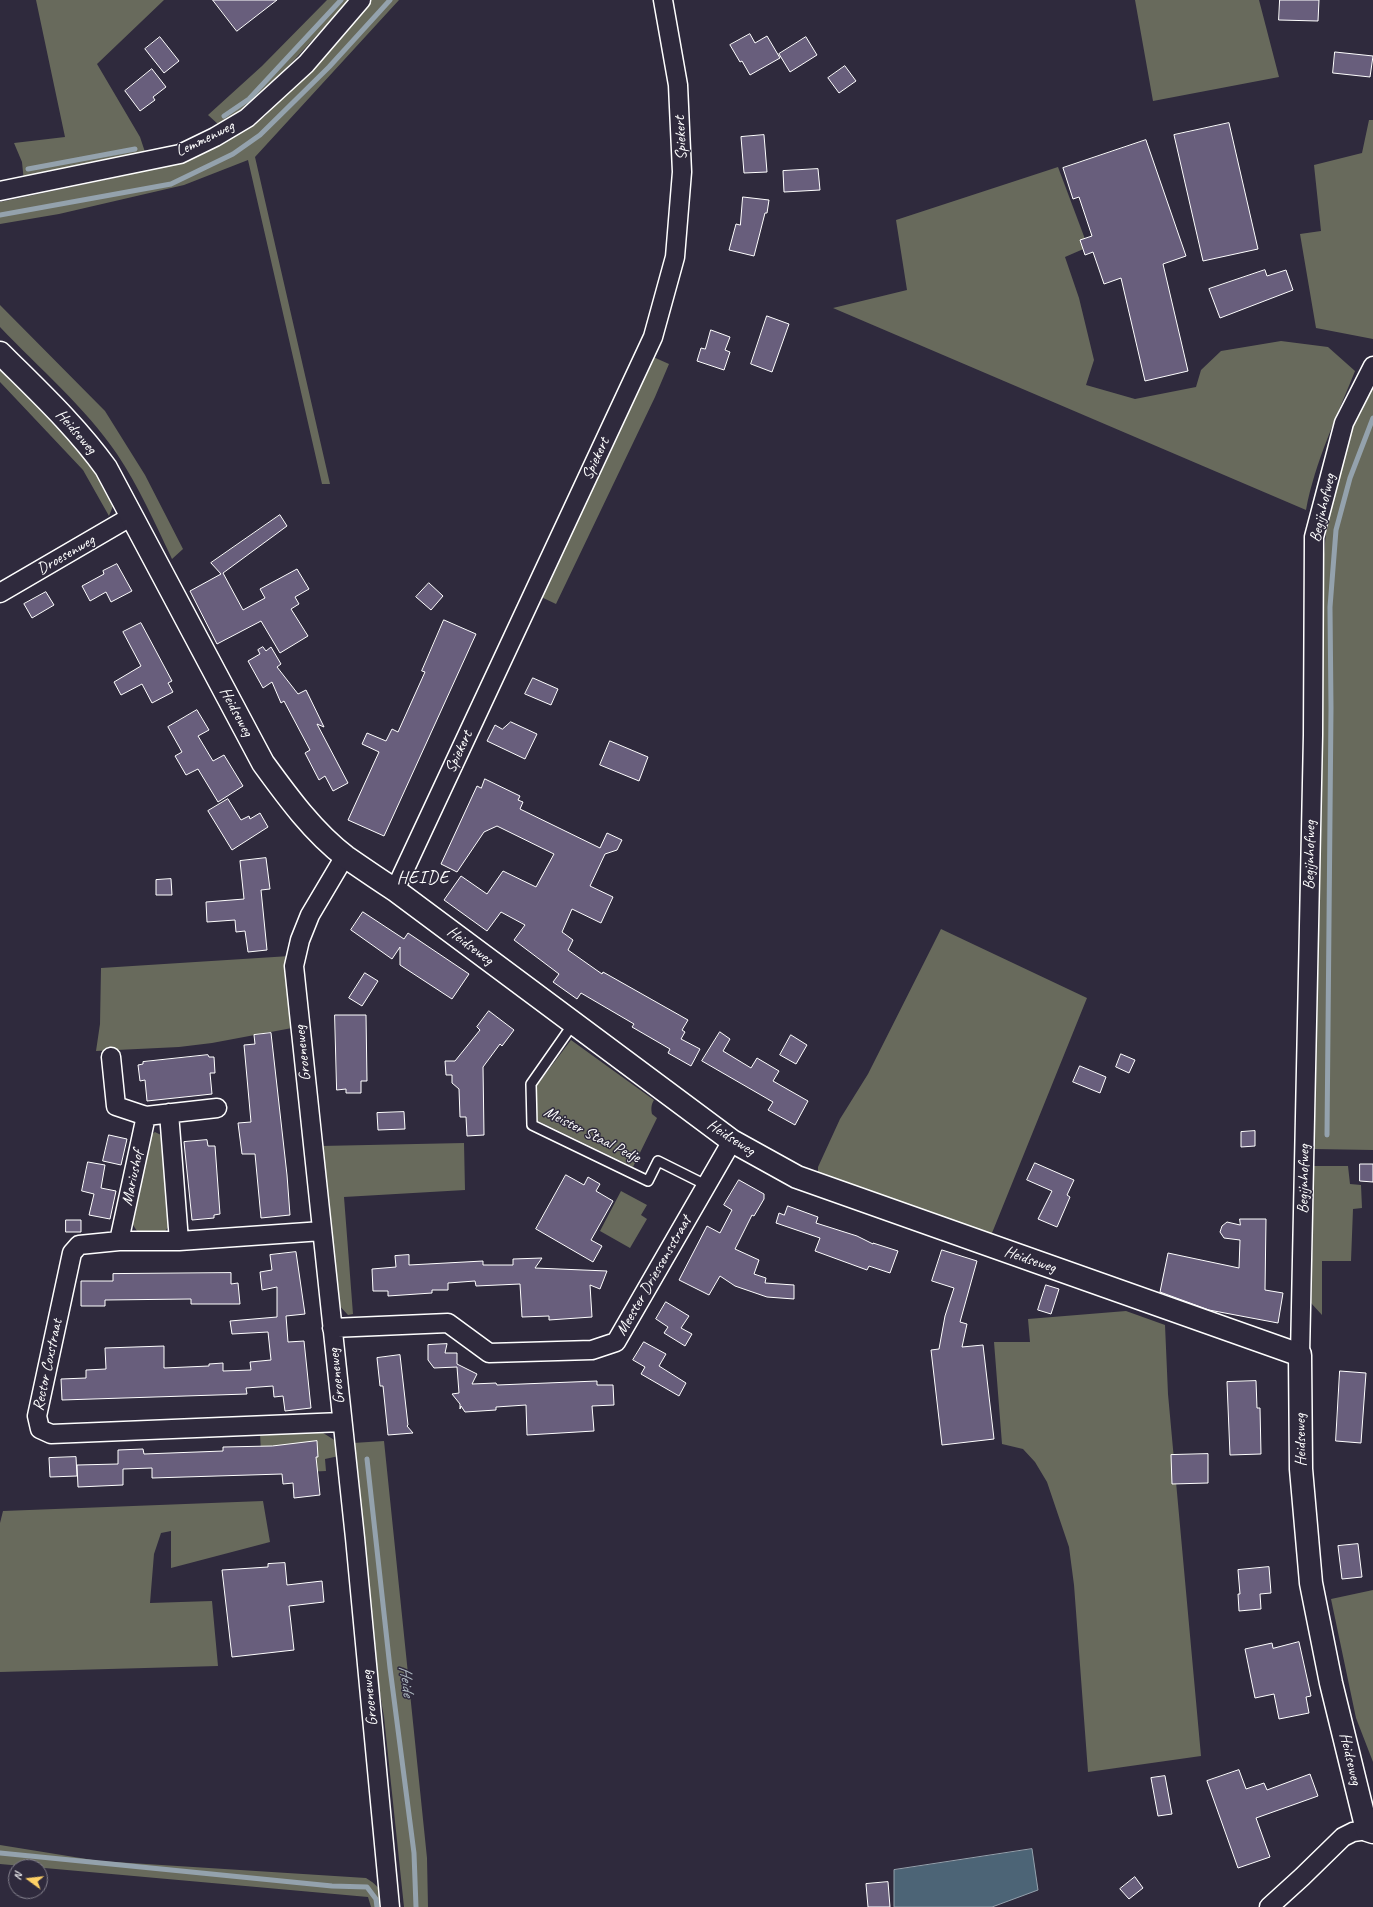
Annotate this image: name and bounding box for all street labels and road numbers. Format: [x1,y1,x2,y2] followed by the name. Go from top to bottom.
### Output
[670,115,692,161] street label: Spiekert
[173,117,237,161] street label: Lemmenweg
[51,406,101,458] street label: Heidseweg
[578,435,614,483] street label: Spiekert
[1306,472,1340,544] street label: Begijnhofweg
[34,531,98,579] street label: Droesenweg
[215,684,257,740] street label: Heidseweg
[441,728,477,776] street label: Spiekert
[1300,820,1320,890] street label: Begijnhofweg
[443,922,497,970] street label: Heidseweg
[291,1024,315,1082] street label: Groeneweg
[541,1102,643,1168] street label: Meister Staal Pedje
[703,1115,759,1161] street label: Heidseweg
[1294,1144,1314,1214] street label: Begijnhofweg
[118,1149,148,1207] street label: Mariushof
[612,1213,696,1339] street label: Meester Driessensstraat
[1002,1242,1058,1278] street label: Heidseweg
[29,1317,67,1413] street label: Rector Coxstraat
[325,1347,349,1405] street label: Groeneweg
[1291,1413,1311,1467] street label: Heidseweg
[358,1669,382,1727] street label: Groeneweg
[1335,1731,1365,1787] street label: Heidseweg

